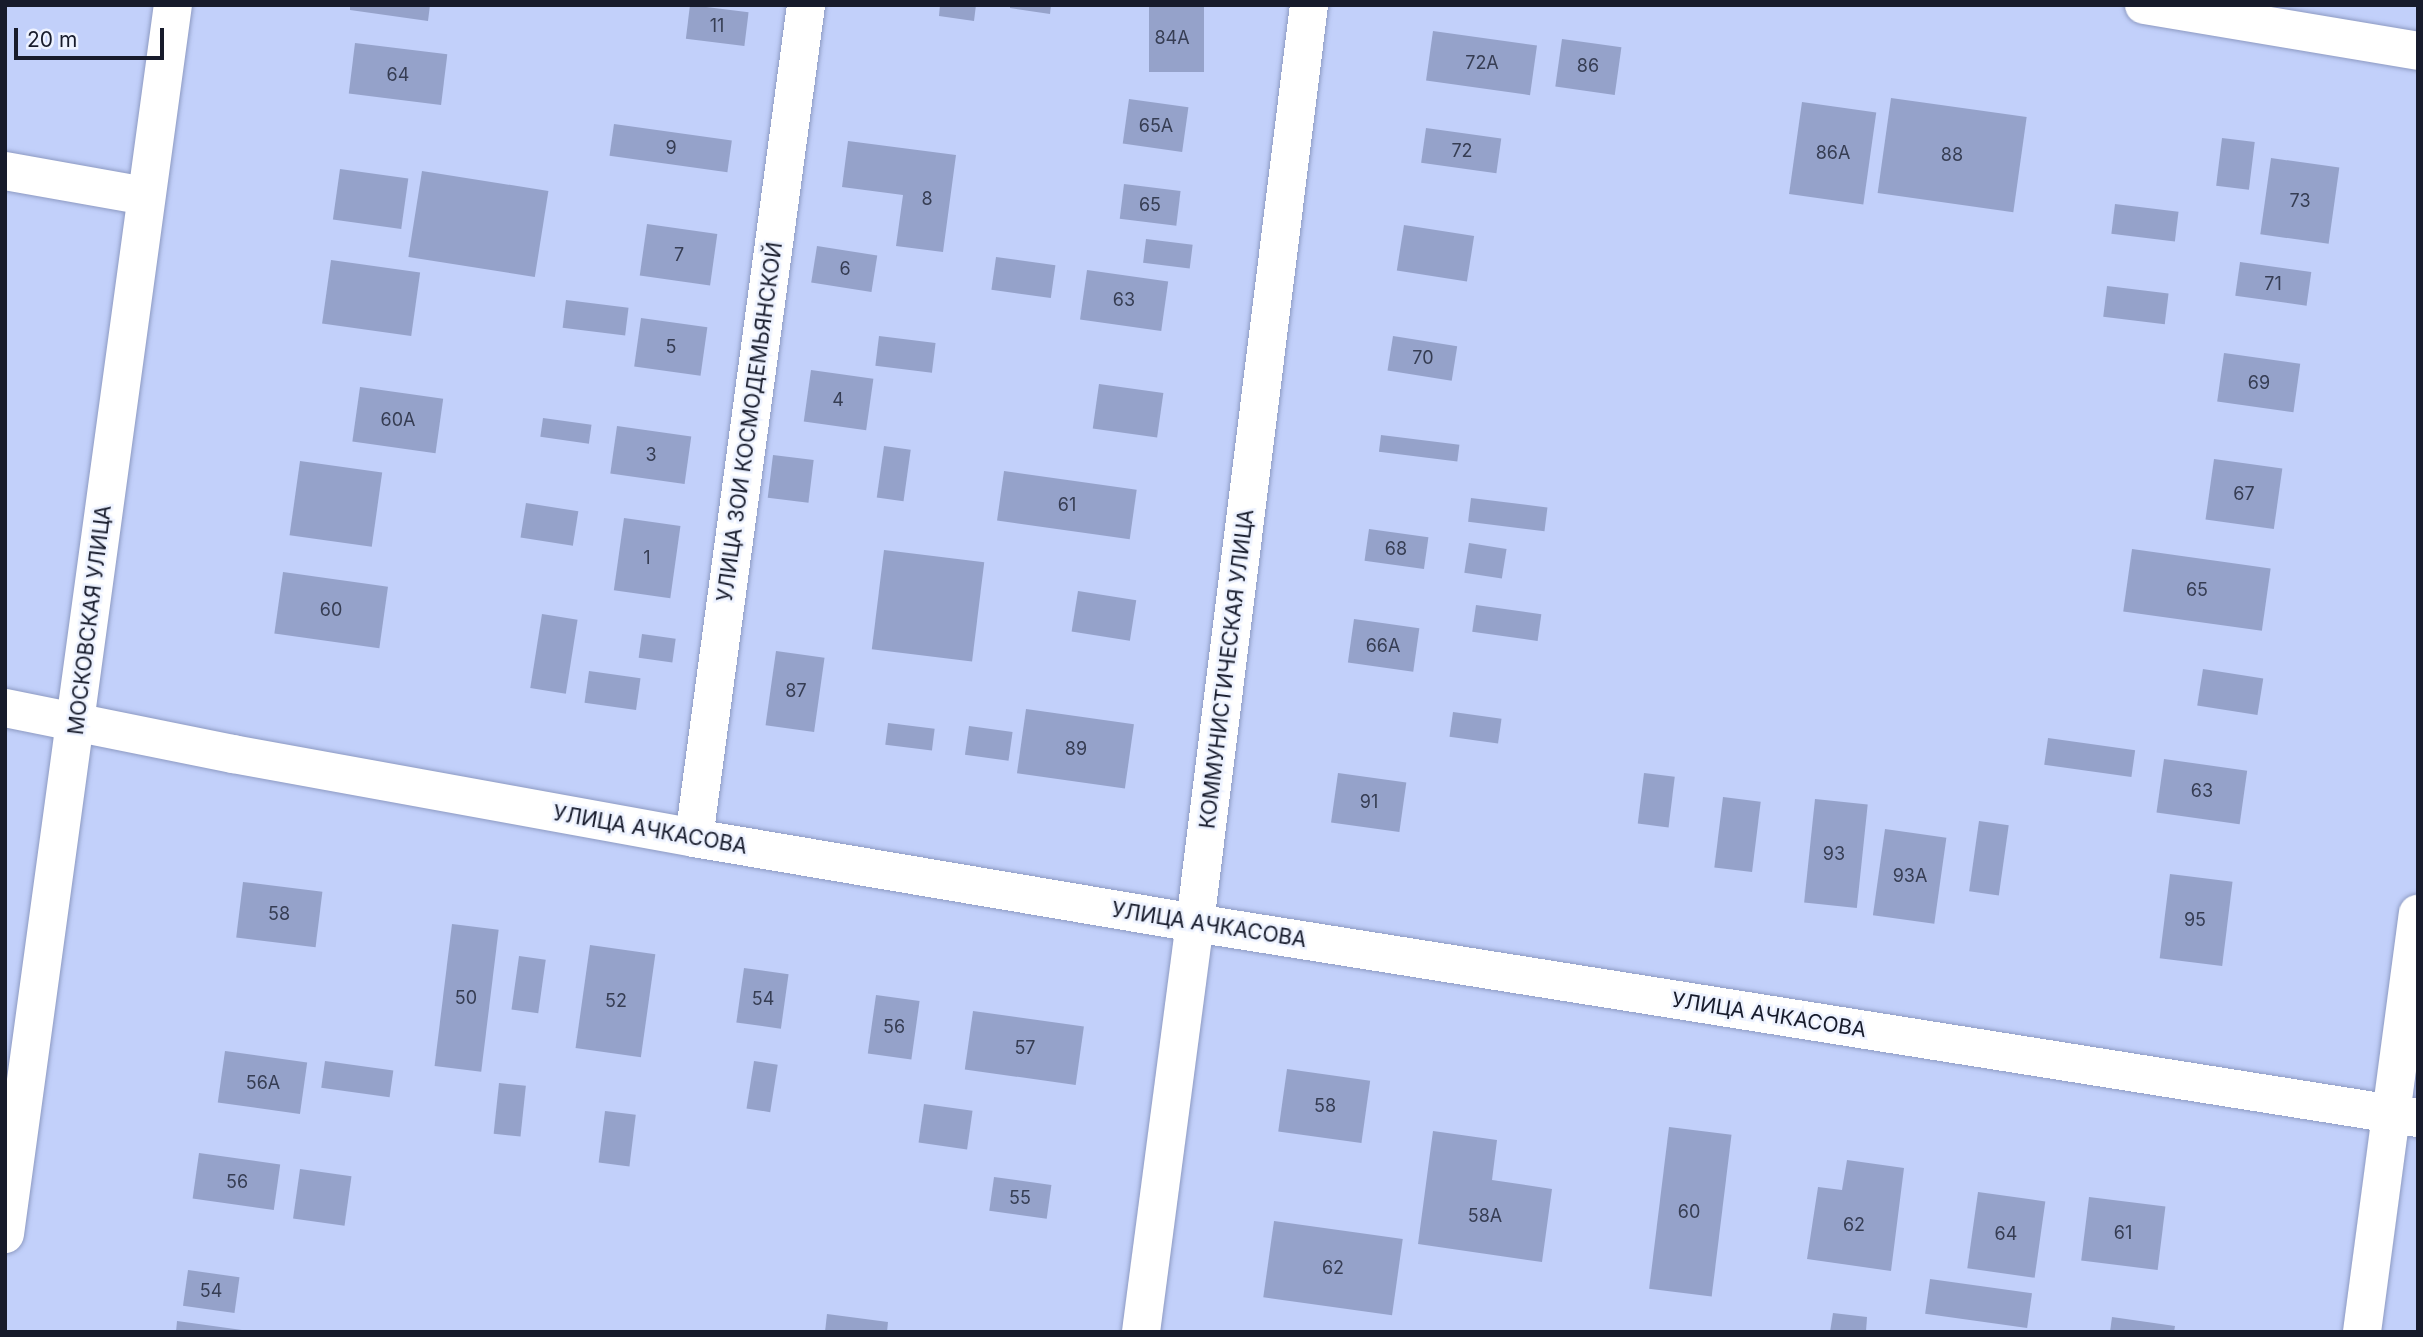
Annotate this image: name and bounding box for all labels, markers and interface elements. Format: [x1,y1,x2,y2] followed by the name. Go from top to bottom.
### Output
[18,14,168,58] scale bar
[710,15,724,37] house number: 11
[27,27,77,52] text: 20 m
[1154,27,1190,49] house number: 84А
[1465,52,1499,74] house number: 72А
[1577,55,1599,77] house number: 86
[387,64,409,86] house number: 64
[1139,115,1173,137] house number: 65А
[665,137,677,159] house number: 9
[1451,140,1473,162] house number: 72
[1816,142,1850,164] house number: 86А
[1941,144,1963,166] house number: 88
[921,188,933,210] house number: 8
[2289,190,2311,212] house number: 73
[1139,194,1161,216] house number: 65
[712,241,788,603] street label: УЛИЦА ЗОИ КОСМОДЕМЬЯНСКОЙ
[674,244,684,266] house number: 7
[839,258,851,280] house number: 6
[2264,273,2282,295] house number: 71
[1113,289,1135,311] house number: 63
[666,336,676,358] house number: 5
[1412,347,1434,369] house number: 70
[2248,372,2270,394] house number: 69
[832,389,844,411] house number: 4
[381,409,415,431] house number: 60А
[645,444,657,466] house number: 3
[2233,483,2255,505] house number: 67
[1058,494,1076,516] house number: 61
[63,504,117,736] street label: МОСКОВСКАЯ УЛИЦА
[1195,508,1259,830] street label: КОММУНИСТИЧЕСКАЯ УЛИЦА
[1385,538,1407,560] house number: 68
[643,547,651,569] house number: 1
[2186,579,2208,601] house number: 65
[320,599,342,621] house number: 60
[1366,635,1400,657] house number: 66А
[785,680,807,702] house number: 87
[1065,738,1087,760] house number: 89
[2191,780,2213,802] house number: 63
[1360,791,1378,813] house number: 91
[551,800,749,860] street label: УЛИЦА АЧКАСОВА
[1823,843,1845,865] house number: 93
[1893,865,1927,887] house number: 93А
[1110,897,1308,953] street label: УЛИЦА АЧКАСОВА
[268,903,290,925] house number: 58
[2184,909,2206,931] house number: 95
[455,987,477,1009] house number: 50
[1670,987,1868,1043] street label: УЛИЦА АЧКАСОВА
[752,988,774,1010] house number: 54
[605,990,627,1012] house number: 52
[883,1016,905,1038] house number: 56
[1014,1037,1036,1059] house number: 57
[246,1072,280,1094] house number: 56А
[1314,1095,1336,1117] house number: 58
[226,1171,248,1193] house number: 56
[1009,1187,1031,1209] house number: 55
[1678,1201,1700,1223] house number: 60
[1468,1205,1502,1227] house number: 58А
[1843,1214,1865,1236] house number: 62
[2114,1222,2132,1244] house number: 61
[1995,1223,2017,1245] house number: 64
[1322,1257,1344,1279] house number: 62
[200,1280,222,1302] house number: 54

